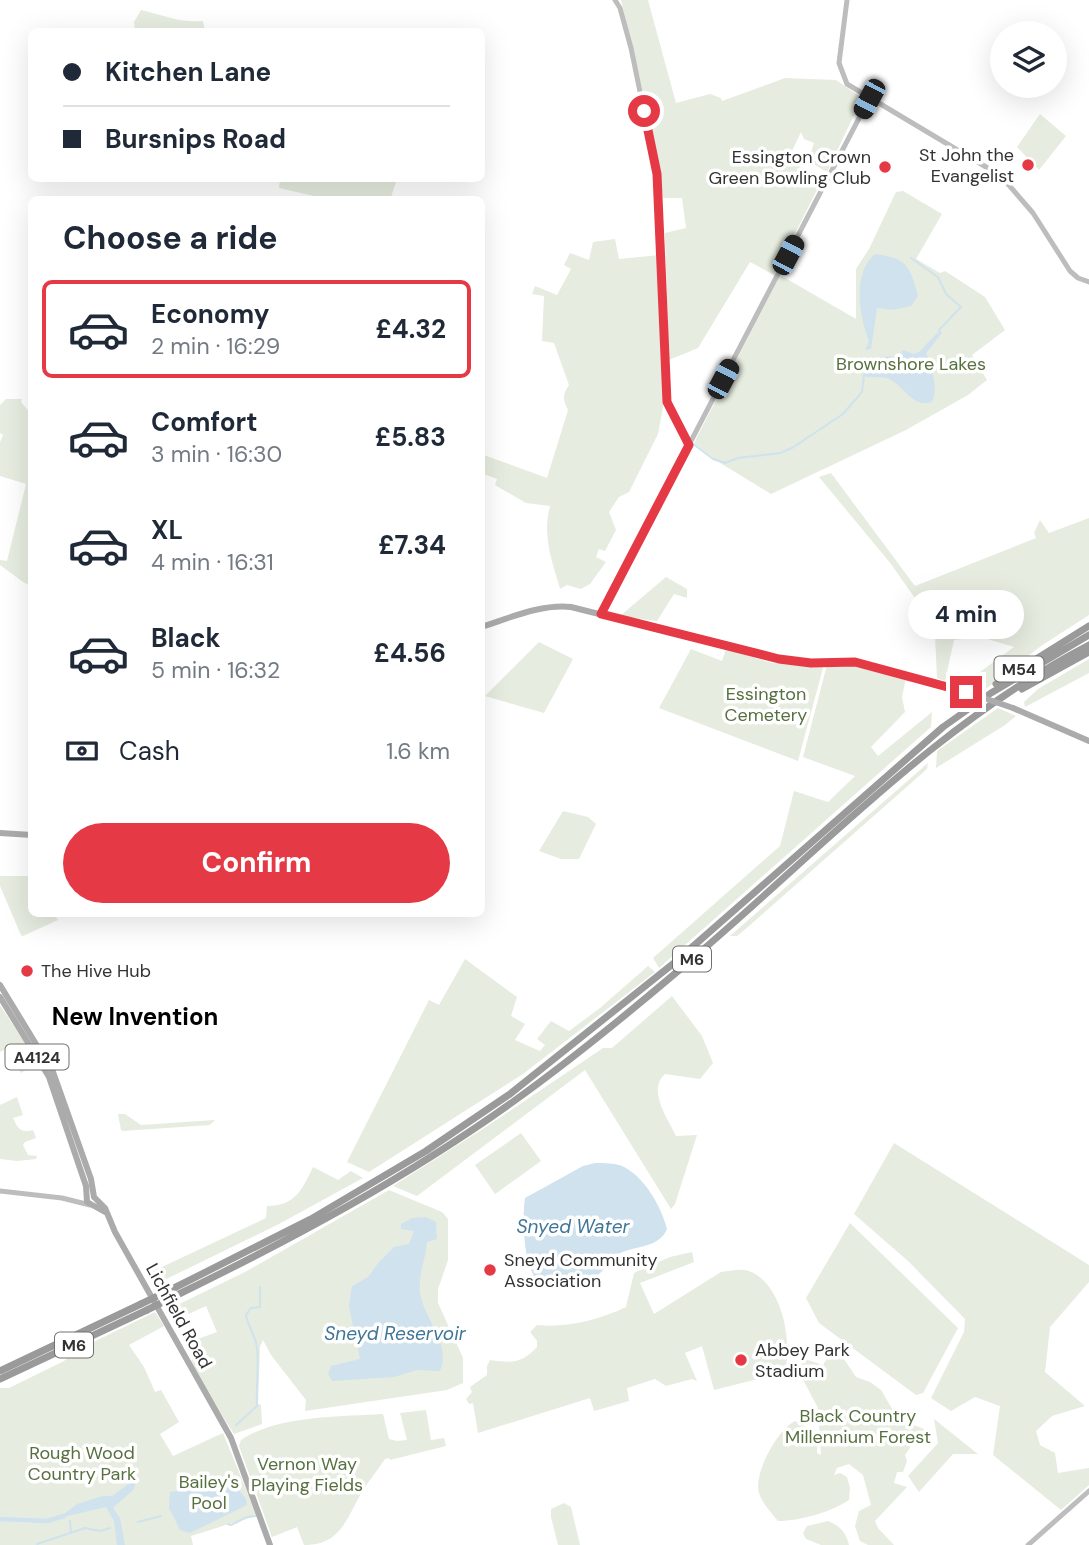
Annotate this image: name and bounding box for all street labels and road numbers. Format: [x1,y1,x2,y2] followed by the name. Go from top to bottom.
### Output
[995,656,1044,682] road number: M54
[673,946,711,972] road number: M6
[5,1044,68,1070] road number: A4124
[140,1259,218,1373] street label: Lichfield Road
[55,1332,93,1358] road number: M6

